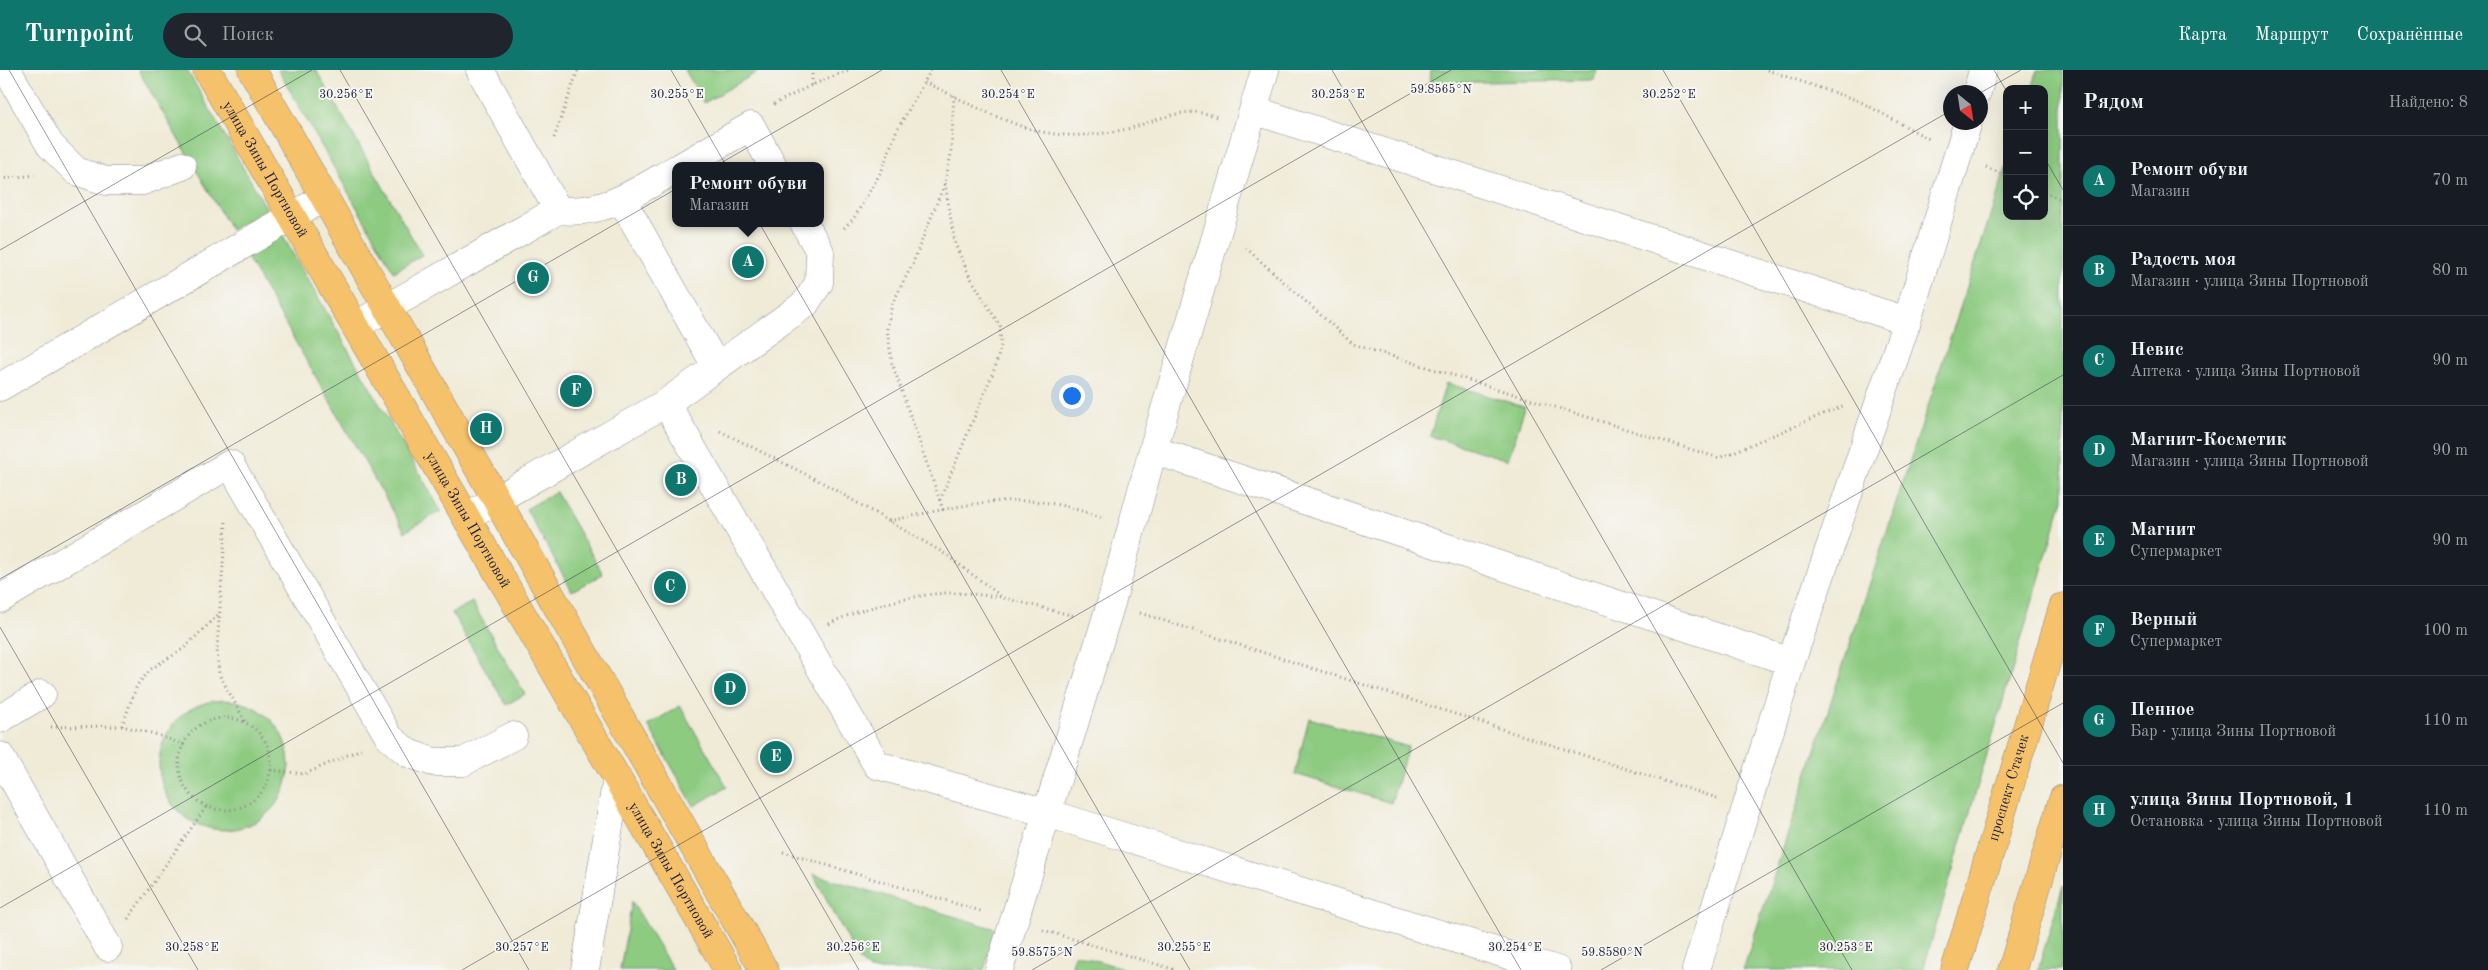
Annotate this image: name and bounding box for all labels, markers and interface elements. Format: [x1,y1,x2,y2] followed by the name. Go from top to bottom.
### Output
[163,13,513,58] search box
[181,21,209,49] icon: search
[25,23,133,47] text: Turnpoint
[221,26,274,45] text: Поиск
[2178,26,2227,44] text: Карта
[2255,26,2329,44] text: Маршрут
[2357,26,2463,44] text: Сохранённые
[1410,83,1472,96] text: 59.8565°N
[1943,85,1988,130] north arrow
[2003,85,2048,220] map controls
[2003,85,2048,130] button: +
[319,88,373,101] text: 30.256°E
[650,88,704,101] text: 30.255°E
[981,88,1035,101] text: 30.254°E
[1311,88,1365,101] text: 30.253°E
[1642,88,1696,101] text: 30.252°E
[2083,92,2144,113] text: Рядом
[2389,95,2468,111] text: Найдено: 8
[219,99,310,240] street label: улица Зины Портновой
[2003,130,2048,175] button: −
[2130,161,2248,180] text: Ремонт обуви
[672,162,824,227] popup
[2093,173,2105,189] text: A
[2432,173,2468,189] text: 70 m
[689,175,807,194] text: Ремонт обуви
[2003,175,2048,220] button: locate
[2130,184,2190,200] text: Магазин
[689,198,749,214] text: Магазин
[732,243,764,281] pin: A
[2130,251,2236,270] text: Радость моя
[517,259,549,297] pin: G
[2093,263,2105,279] text: B
[2432,263,2468,279] text: 80 m
[2130,274,2369,290] text: Магазин · улица Зины Портновой
[2130,341,2184,360] text: Невис
[2094,353,2104,369] text: C
[2432,353,2468,369] text: 90 m
[2130,364,2360,380] text: Аптека · улица Зины Портновой
[560,372,592,410] pin: F
[1059,383,1085,409] your location
[470,410,502,448] pin: H
[2130,431,2286,450] text: Магнит-Косметик
[2093,443,2105,459] text: D
[2432,443,2468,459] text: 90 m
[422,449,513,591] street label: улица Зины Портновой
[2130,454,2369,470] text: Магазин · улица Зины Портновой
[665,461,697,499] pin: B
[2130,521,2196,540] text: Магнит
[2093,533,2105,549] text: E
[2432,533,2468,549] text: 90 m
[2130,544,2222,560] text: Супермаркет
[654,568,686,606] pin: C
[2130,611,2197,630] text: Верный
[2094,623,2104,639] text: F
[2423,623,2468,639] text: 100 m
[2130,634,2222,650] text: Супермаркет
[714,670,746,708] pin: D
[2130,701,2194,720] text: Пенное
[2093,713,2105,729] text: G
[2423,713,2468,729] text: 110 m
[2130,724,2336,740] text: Бар · улица Зины Портновой
[1986,732,2032,843] street label: проспект Стачек
[760,738,792,776] pin: E
[2130,791,2354,810] text: улица Зины Портновой, 1
[625,800,716,941] street label: улица Зины Портновой
[2092,803,2106,819] text: H
[2423,803,2468,819] text: 110 m
[2130,814,2383,830] text: Остановка · улица Зины Портновой
[165,941,219,954] text: 30.258°E
[495,941,549,954] text: 30.257°E
[826,941,880,954] text: 30.256°E
[1157,941,1211,954] text: 30.255°E
[1488,941,1542,954] text: 30.254°E
[1819,941,1873,954] text: 30.253°E
[1011,946,1073,959] text: 59.8575°N
[1581,946,1643,959] text: 59.8580°N

